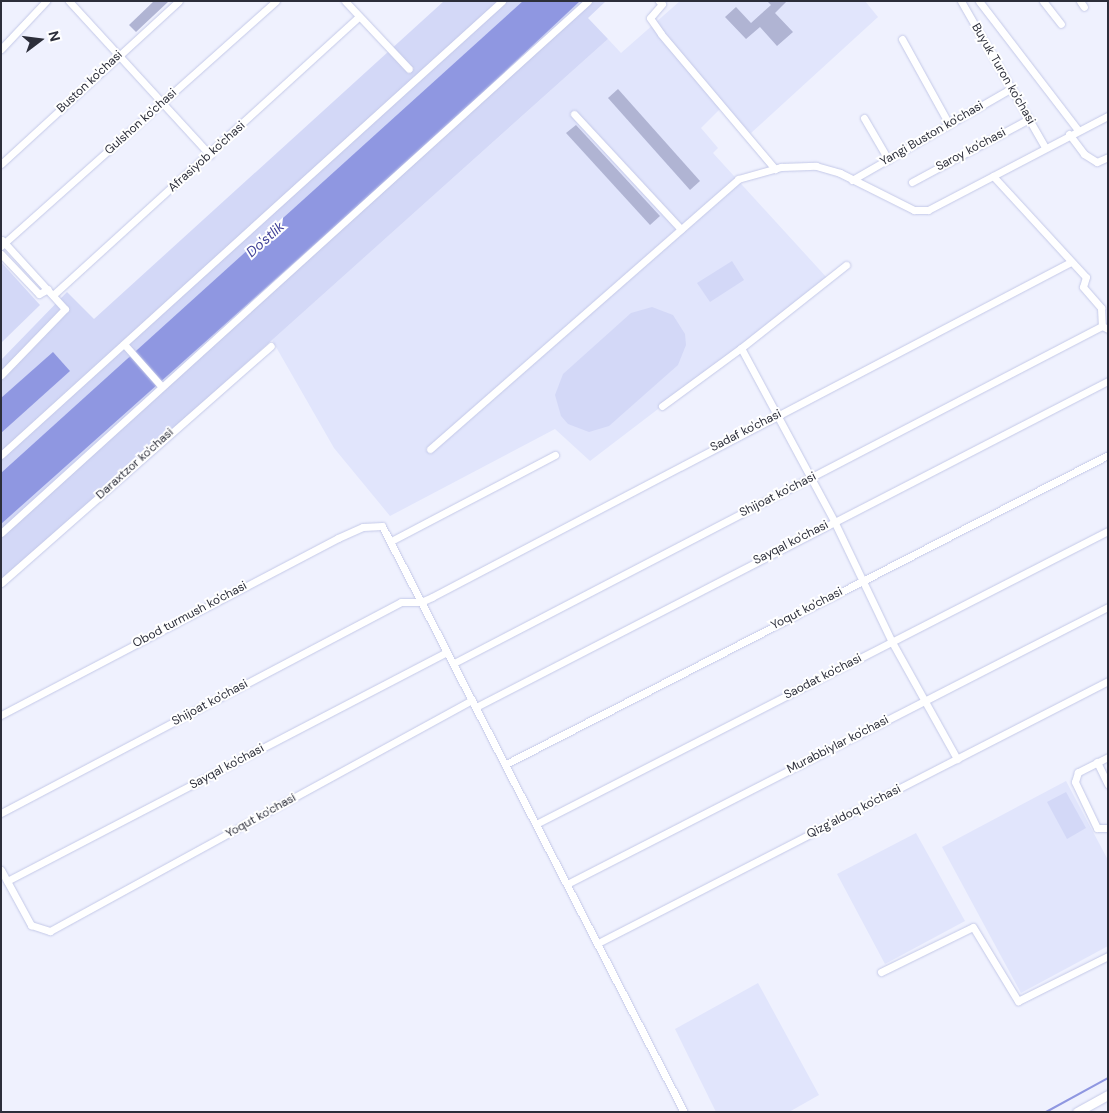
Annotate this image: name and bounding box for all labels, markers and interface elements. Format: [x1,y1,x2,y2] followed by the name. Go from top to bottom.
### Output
[15,15,65,65] north arrow
[968,21,1038,127] street label: Buyuk Turon ko'chasi
[44,29,65,43] text: N
[54,48,126,116] street label: Buston ko'chasi
[102,86,180,158] street label: Gulshon ko'chasi
[878,99,986,169] street label: Yangi Buston ko'chasi
[166,119,248,195] street label: Afrasiyob ko'chasi
[934,126,1008,174] street label: Saroy ko'chasi
[243,218,287,260] water label: Do'stlik
[708,407,784,455] street label: Sadaf ko'chasi
[93,425,177,503] street label: Daraxtzor ko'chasi
[737,470,819,520] street label: Shijoat ko'chasi
[751,518,831,568] street label: Sayqal ko'chasi
[130,579,250,651] street label: Obod turmush ko'chasi
[769,585,845,633] street label: Yoqut ko'chasi
[782,651,864,703] street label: Saodat ko'chasi
[170,677,250,729] street label: Shijoat ko'chasi
[785,713,891,777] street label: Murabbiylar ko'chasi
[187,741,267,793] street label: Sayqal ko'chasi
[805,782,903,842] street label: Qizg'aldoq ko'chasi
[223,791,299,841] street label: Yoqut ko'chasi

